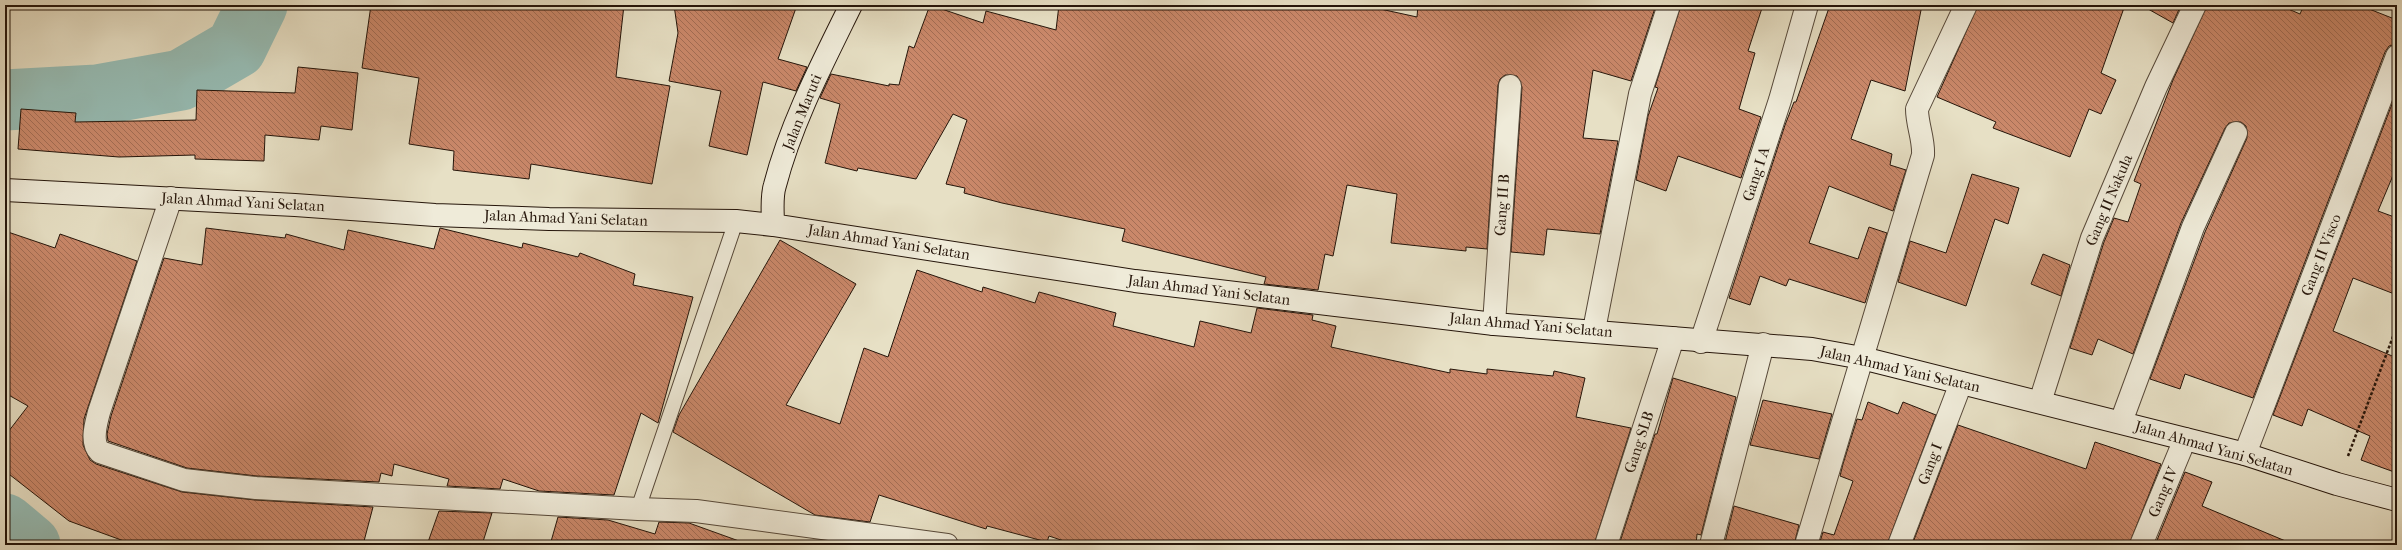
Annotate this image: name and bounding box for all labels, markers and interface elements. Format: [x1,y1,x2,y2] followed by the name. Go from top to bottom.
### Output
[778,71,826,154] street label: Jalan Maruti
[1739,144,1773,204] street label: Gang I A
[2082,151,2137,248] street label: Gang II Nakula
[1491,173,1513,237] street label: Gang II B
[160,189,325,215] street label: Jalan Ahmad Yani Selatan
[483,206,648,230] street label: Jalan Ahmad Yani Selatan
[2297,211,2345,299] street label: Gang II Visco
[806,220,972,264] street label: Jalan Ahmad Yani Selatan
[1126,271,1292,309] street label: Jalan Ahmad Yani Selatan
[1448,309,1614,341] street label: Jalan Ahmad Yani Selatan
[1817,342,1982,396] street label: Jalan Ahmad Yani Selatan
[1621,409,1657,475] street label: Gang SLB
[2132,417,2295,479] street label: Jalan Ahmad Yani Selatan
[1914,440,1946,487] street label: Gang I
[2144,463,2182,520] street label: Gang IV

